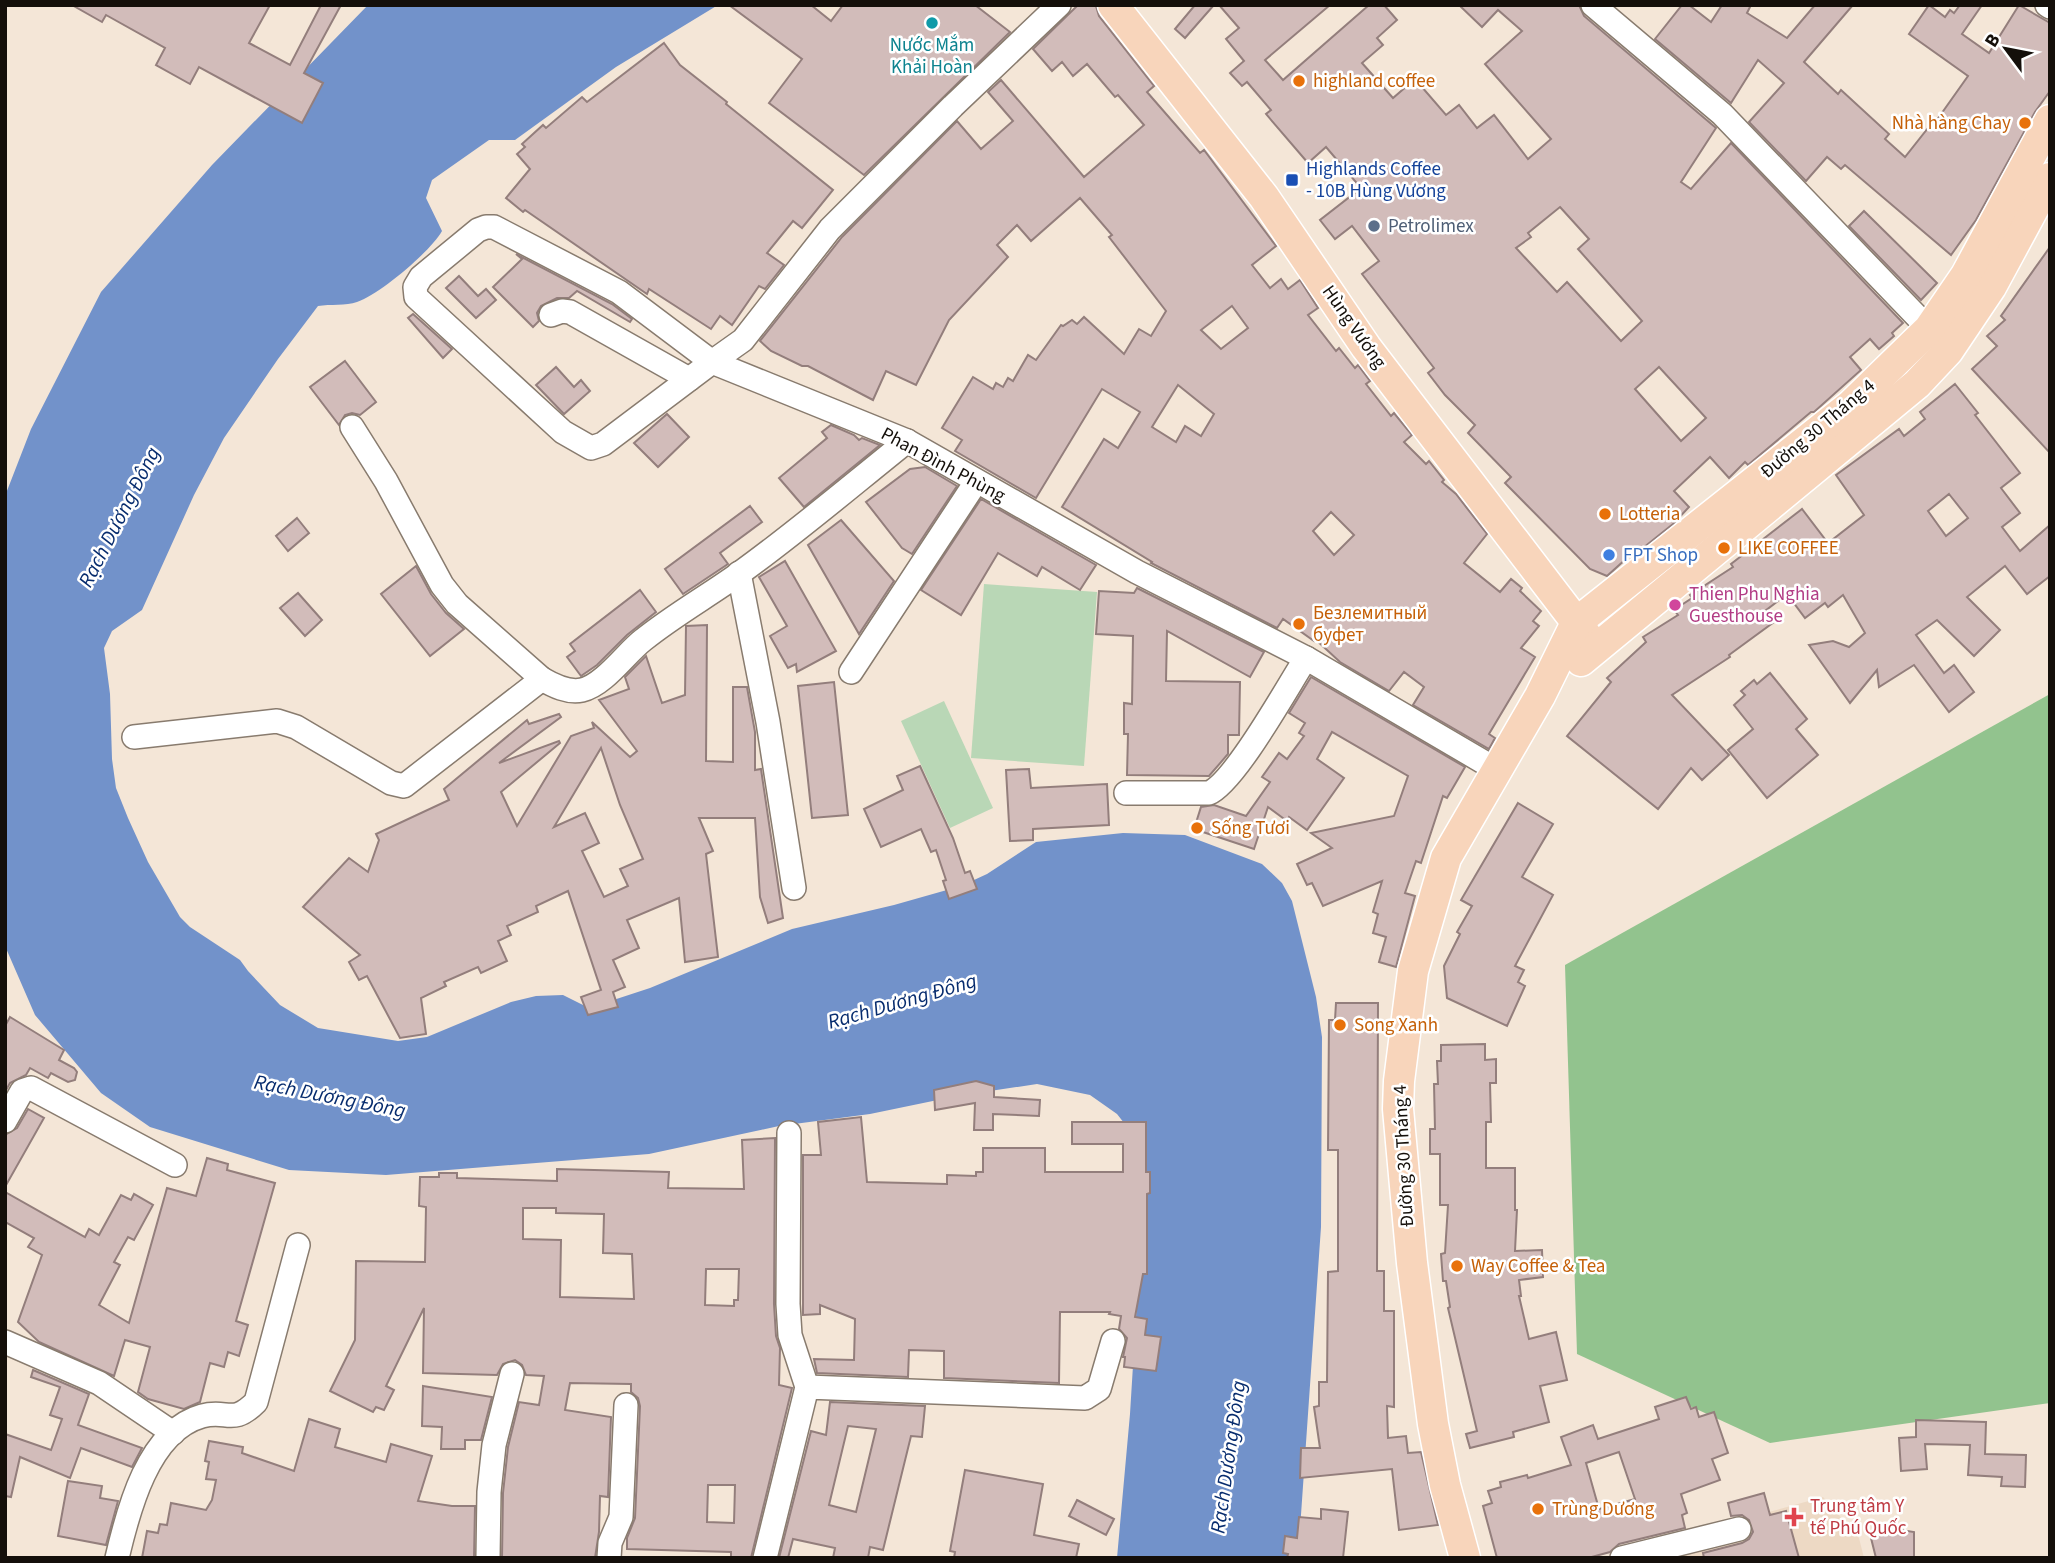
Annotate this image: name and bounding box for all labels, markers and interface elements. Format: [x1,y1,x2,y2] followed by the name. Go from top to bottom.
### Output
[1971,14,2041,84] north arrow
[924,15,940,31] marker: Nước Mắm Khải Hoàn
[1978,29,2007,53] text: B
[890,32,974,81] place label: Nước Mắm Khải Hoàn
[1313,68,1435,95] place label: highland coffee
[1291,73,1307,89] marker: highland coffee
[1892,110,2011,137] place label: Nhà hàng Chay
[2017,115,2033,131] marker: Nhà hàng Chay
[1306,156,1446,205] place label: Highlands Coffee - 10B Hùng Vương
[1284,172,1300,188] marker: Highlands Coffee - 10B Hùng Vương
[1388,213,1474,240] place label: Petrolimex
[1366,218,1382,234] marker: Petrolimex
[1315,280,1393,375] street label: Hùng Vương
[1755,373,1881,485] street label: Đường 30 Tháng 4
[876,421,1010,509] street label: Phan Đình Phùng
[71,442,167,592] water label: Rạch Dương Đông
[1619,501,1680,528] place label: Lotteria
[1597,506,1613,522] marker: Lotteria
[1738,535,1839,562] place label: LIKE COFFEE
[1716,540,1732,556] marker: LIKE COFFEE
[1623,542,1698,569] place label: FPT Shop
[1601,547,1617,563] marker: FPT Shop
[1689,581,1820,630] place label: Thien Phu Nghia Guesthouse
[1667,597,1683,613] marker: Thien Phu Nghia Guesthouse
[1313,600,1427,649] place label: Безлемитный буфет
[1291,616,1307,632] marker: Безлемитный буфет
[1211,815,1290,842] place label: Sống Tươi
[1189,820,1205,836] marker: Sống Tươi
[824,965,980,1037] water label: Rạch Dương Đông
[1354,1012,1438,1039] place label: Song Xanh
[1332,1017,1348,1033] marker: Song Xanh
[252,1067,408,1125] water label: Rạch Dương Đông
[1387,1084,1421,1228] street label: Đường 30 Tháng 4
[1471,1253,1605,1280] place label: Way Coffee & Tea
[1449,1258,1465,1274] marker: Way Coffee & Tea
[1202,1379,1254,1535] water label: Rạch Dương Đông
[1810,1493,1907,1542] place label: Trung tâm Y tế Phú Quốc
[1552,1496,1655,1523] place label: Trùng Dương
[1530,1501,1546,1517] marker: Trùng Dương
[1784,1507,1804,1527] marker: Trung tâm Y tế Phú Quốc

